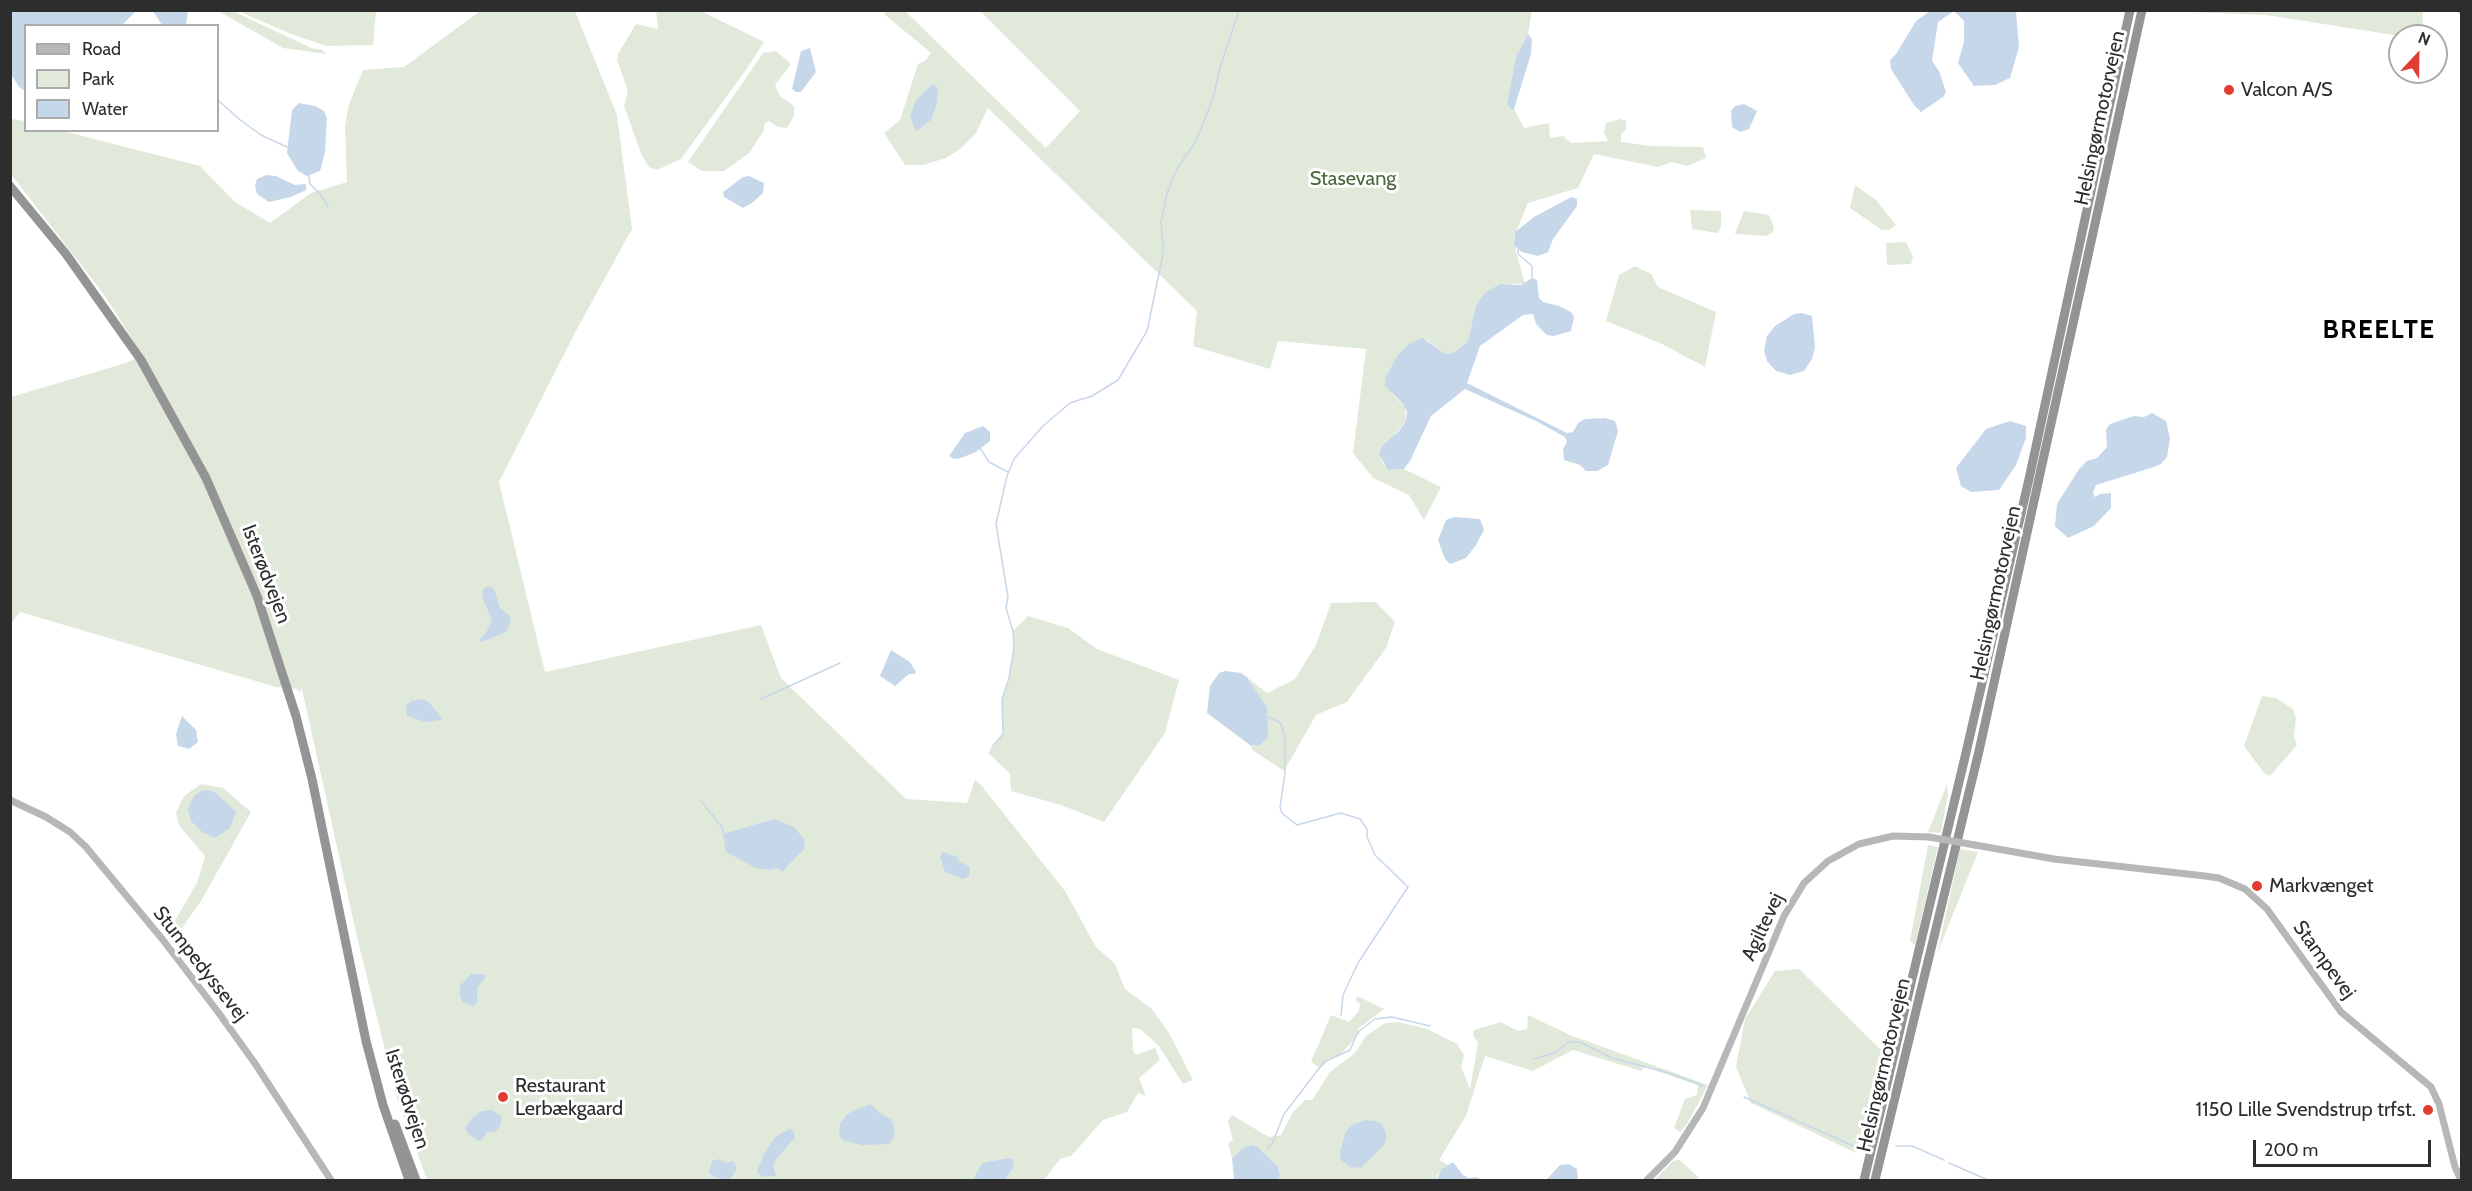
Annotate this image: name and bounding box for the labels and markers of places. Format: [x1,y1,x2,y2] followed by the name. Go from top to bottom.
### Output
[2241,78,2333,102] place label: Valcon A/S
[2222,83,2236,97] marker: Valcon A/S
[2269,874,2373,898] place label: Markvænget
[2250,879,2264,893] marker: Markvænget
[515,1074,623,1121] place label: Restaurant Lerbækgaard
[496,1090,510,1104] marker: Restaurant Lerbækgaard
[2195,1098,2416,1122] place label: 1150 Lille Svendstrup trfst.
[2421,1103,2435,1117] marker: 1150 Lille Svendstrup trfst.

